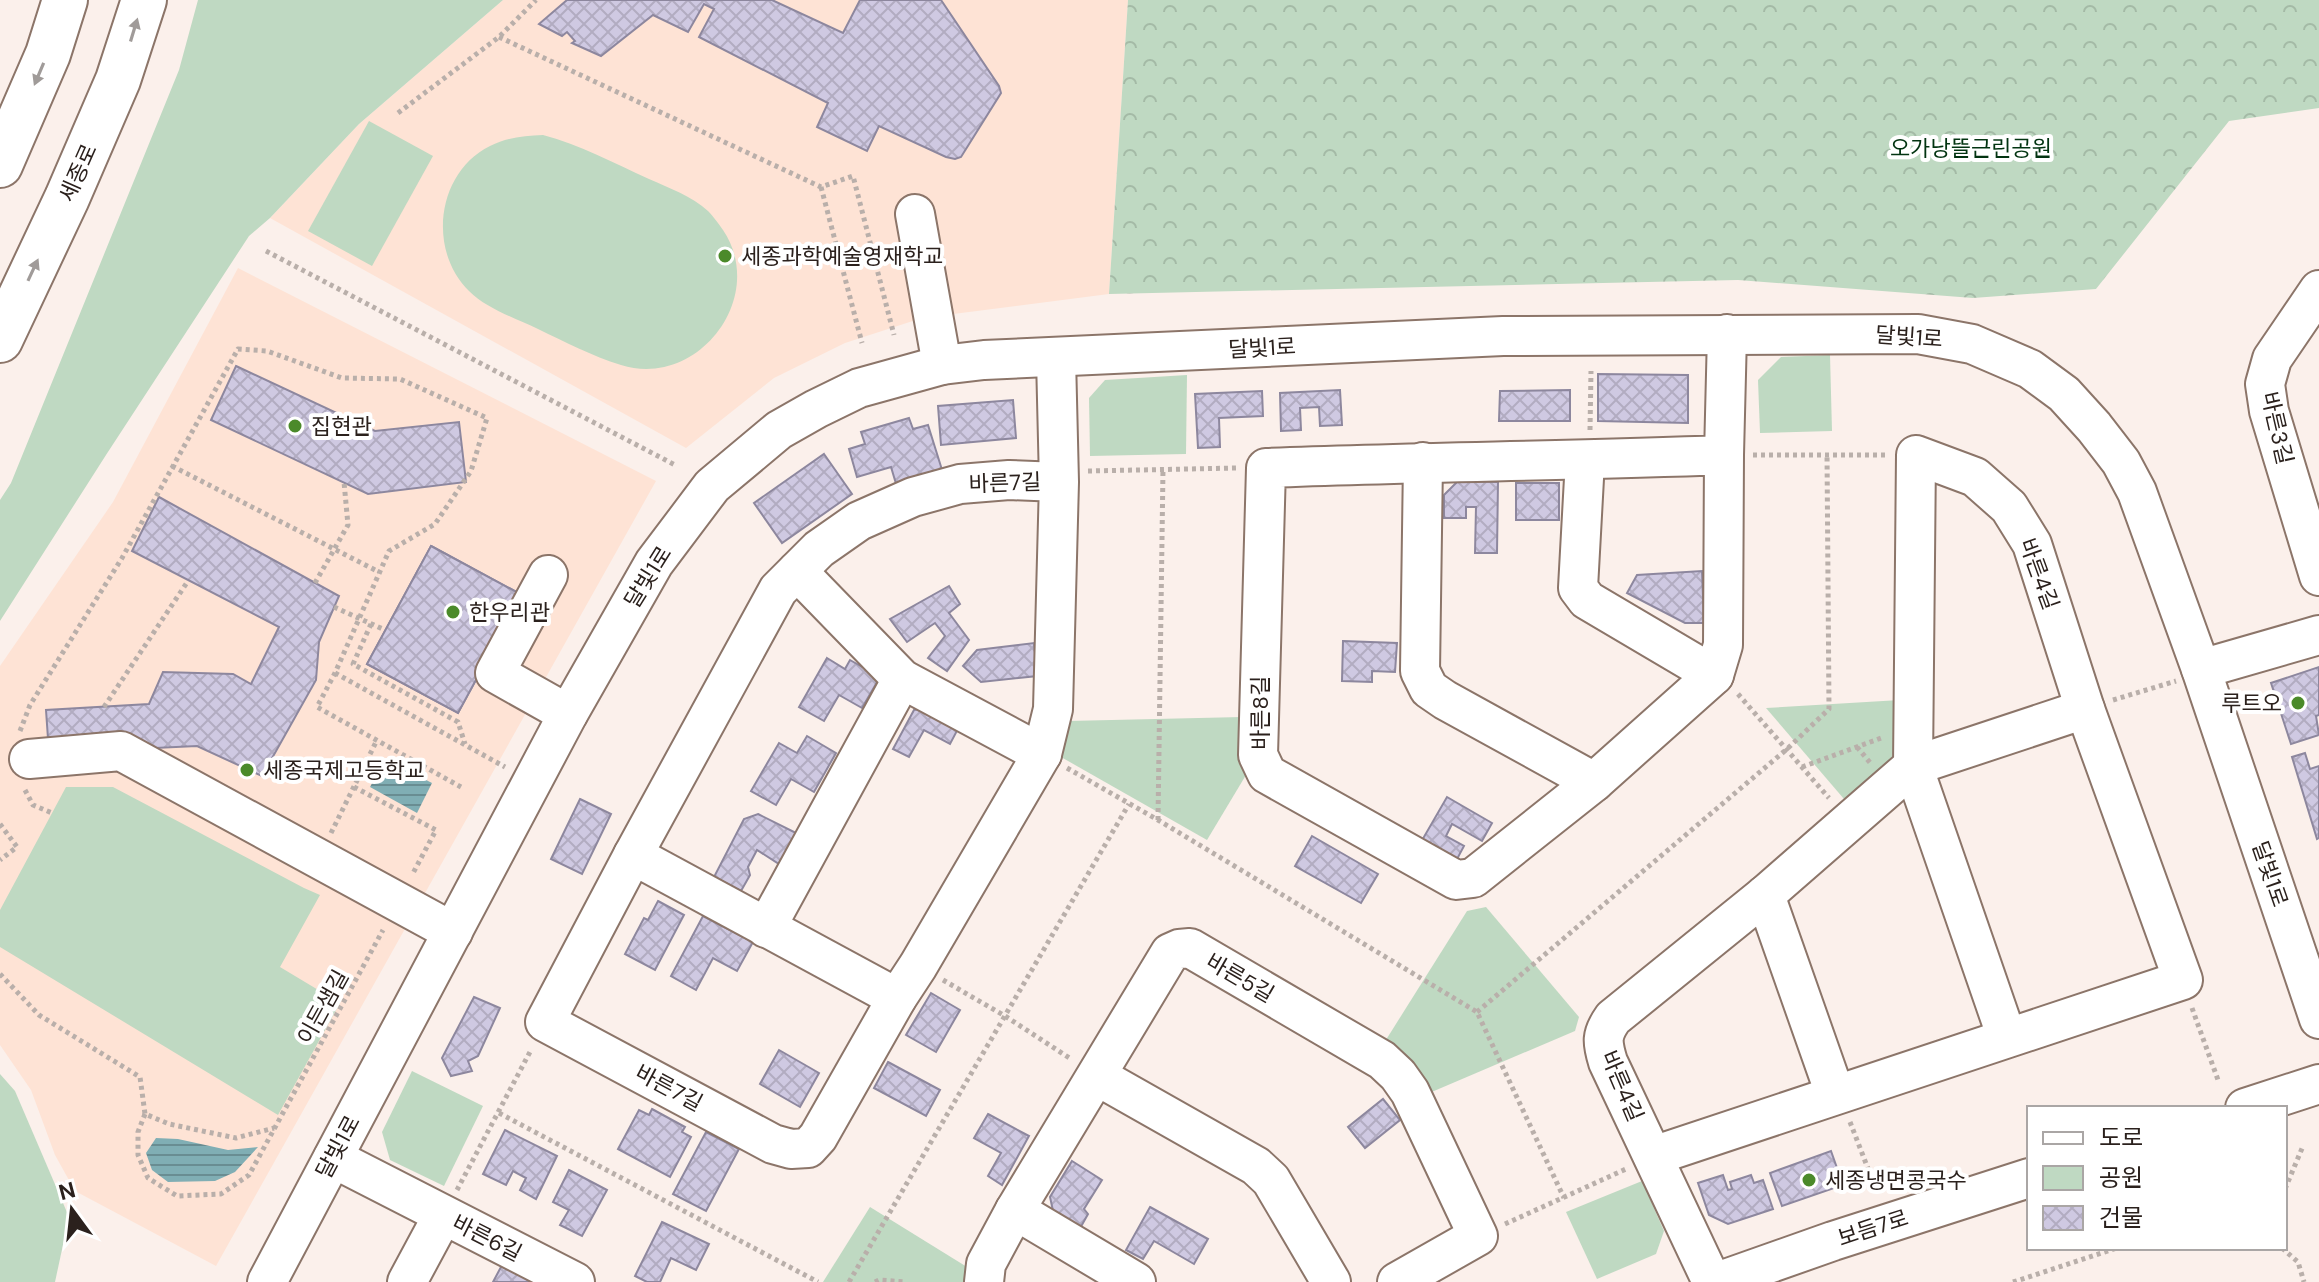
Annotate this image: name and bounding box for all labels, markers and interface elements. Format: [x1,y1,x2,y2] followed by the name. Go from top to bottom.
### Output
[128,18,141,42] one-way arrow
[33,62,46,85] one-way arrow
[1890,134,2052,163] park label: 오가낭뜰근린공원
[52,139,104,207] street label: 세종로
[741,242,943,271] place label: 세종과학예술영재학교
[716,247,734,265] marker: 세종과학예술영재학교
[26,258,40,281] one-way arrow
[1874,320,1944,354] street label: 달빛1로
[1227,332,1297,364] street label: 달빛1로
[2255,389,2299,467] street label: 바른3길
[311,412,372,441] place label: 집현관
[286,417,304,435] marker: 집현관
[968,467,1042,499] street label: 바른7길
[2013,534,2065,614] street label: 바른4길
[618,541,678,613] street label: 달빛1로
[469,598,550,627] place label: 한우리관
[444,603,462,621] marker: 한우리관
[1246,676,1275,750] street label: 바른8길
[2221,689,2282,718] place label: 루트오
[2289,694,2307,712] marker: 루트오
[263,756,425,785] place label: 세종국제고등학교
[238,761,256,779] marker: 세종국제고등학교
[2245,837,2295,911] street label: 달빛1로
[1201,947,1279,1009] street label: 바른5길
[291,965,355,1049] street label: 이든샘길
[1594,1046,1650,1126] street label: 바른4길
[630,1058,708,1118] street label: 바른7길
[2027,1106,2287,1250] legend
[309,1110,367,1184] street label: 달빛1로
[2099,1122,2143,1153] text: 도로
[2099,1162,2143,1193] text: 공원
[1825,1166,1967,1195] place label: 세종냉면콩국수
[32,1170,112,1250] north arrow
[1800,1171,1818,1189] marker: 세종냉면콩국수
[55,1175,78,1207] text: N
[2099,1202,2143,1233] text: 건물
[1834,1203,1912,1253] street label: 보듬7로
[447,1208,527,1268] street label: 바른6길

